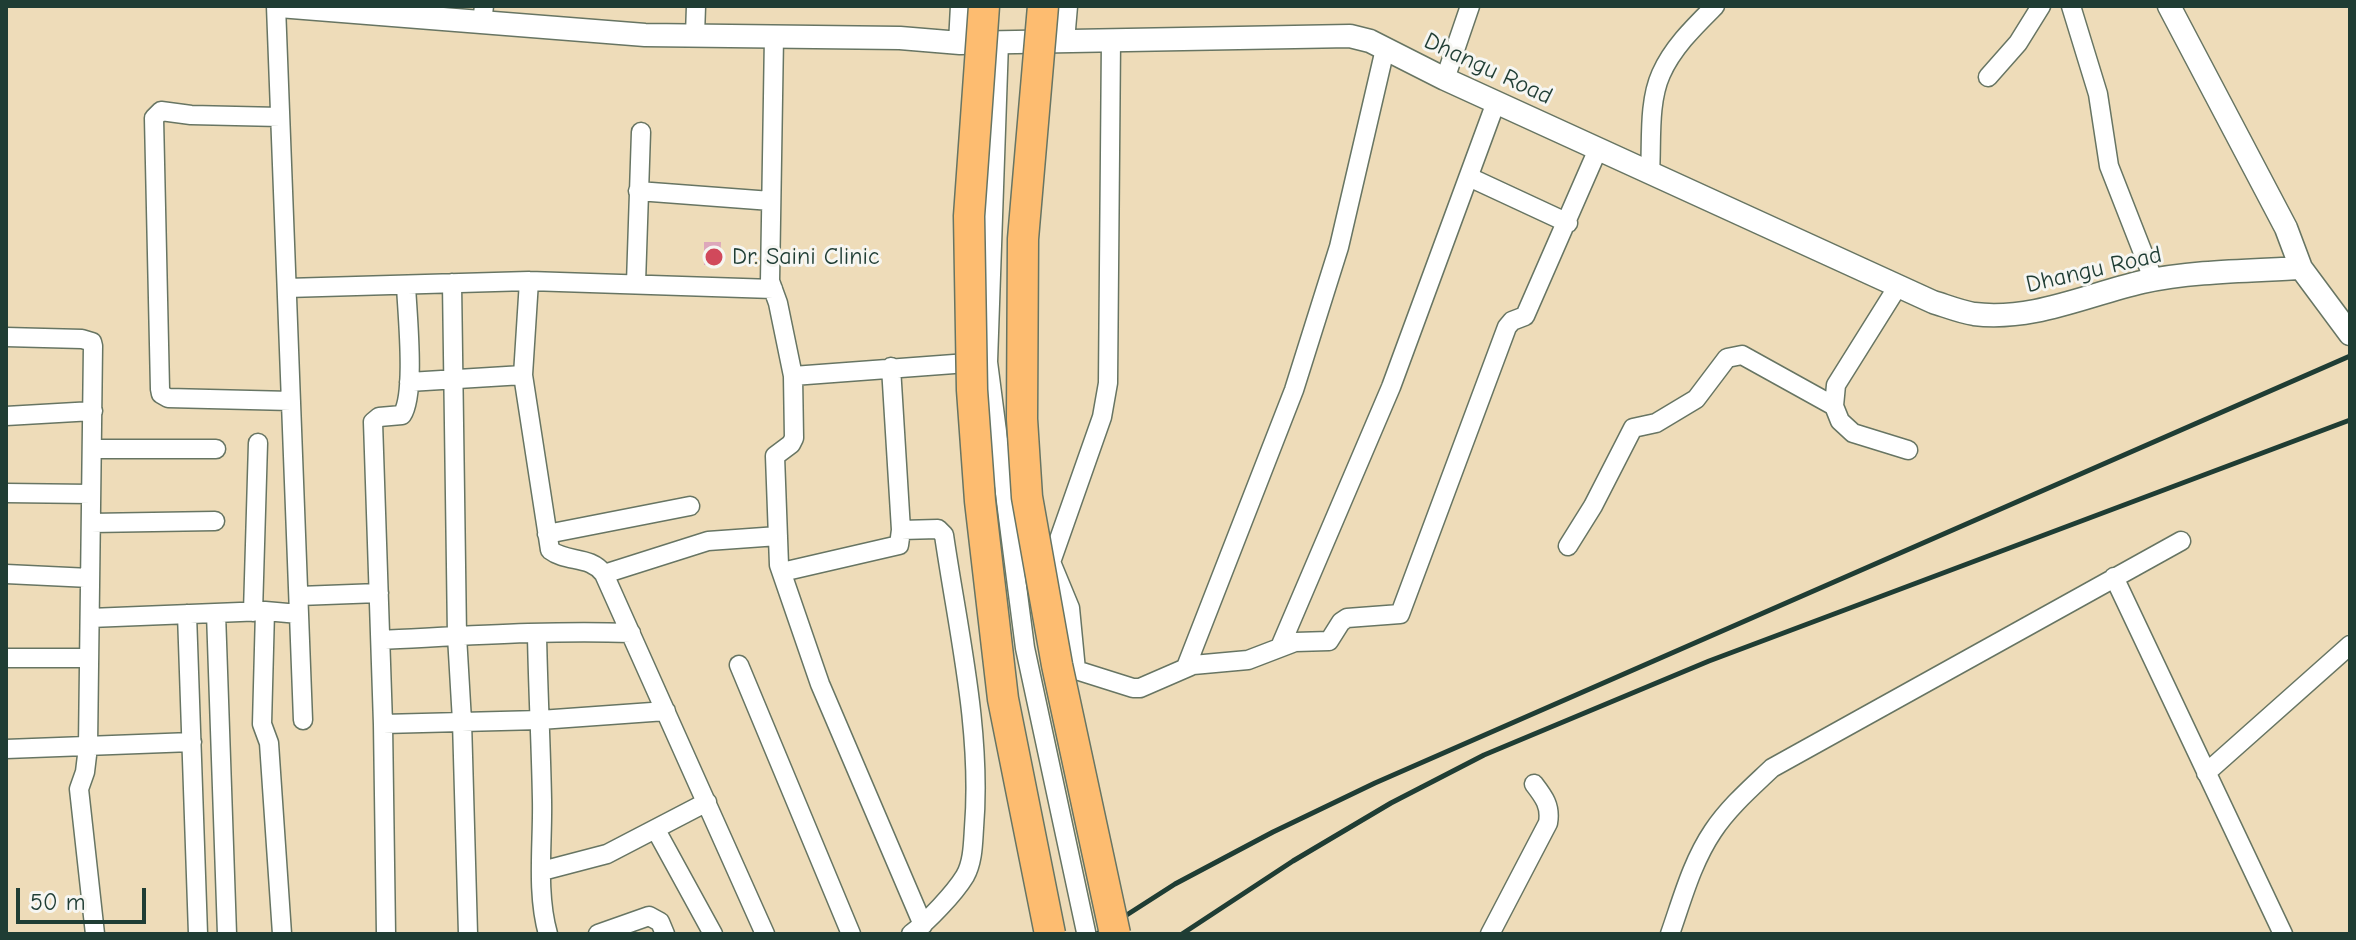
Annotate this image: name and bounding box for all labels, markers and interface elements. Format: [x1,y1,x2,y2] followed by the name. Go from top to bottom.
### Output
[1419,27,1557,111] street label: Dhangu Road
[2023,240,2165,300] street label: Dhangu Road
[732,243,879,271] place label: Dr. Saini Clinic
[703,246,725,268] marker: Dr. Saini Clinic
[20,872,150,922] scale bar
[30,888,86,916] text: 50 m

